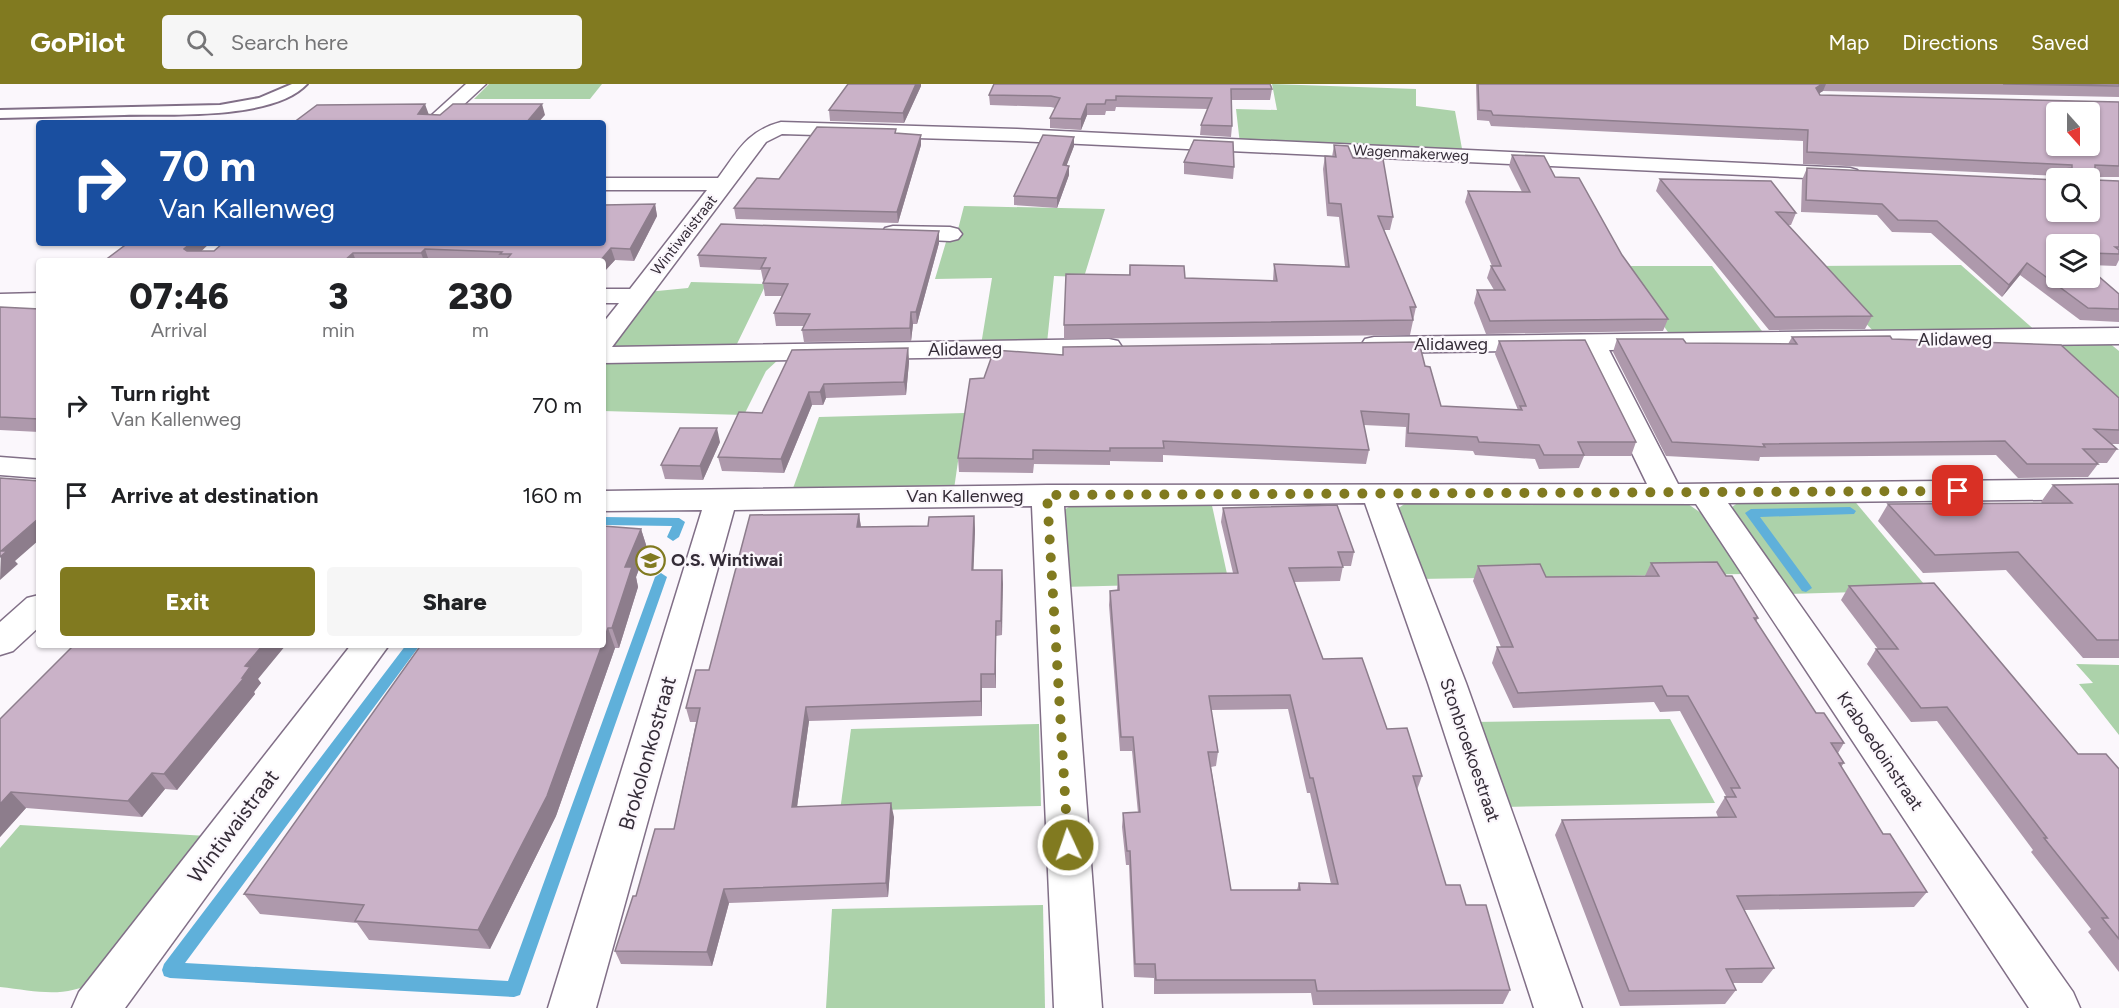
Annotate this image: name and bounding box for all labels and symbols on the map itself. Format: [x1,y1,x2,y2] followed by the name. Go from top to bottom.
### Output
[2046,102,2100,156] north arrow
[1353,141,1469,165] street label: Wagenmakerweg
[647,191,721,279] street label: Wintiwaistraat
[1918,327,1992,351] street label: Alidaweg
[1414,333,1488,355] street label: Alidaweg
[928,337,1002,361] street label: Alidaweg
[1932,465,1983,516] pin
[906,485,1024,507] street label: Van Kallenweg
[634,544,666,576] school or university icon: O.S. Wintiwai
[671,549,783,571] place label: O.S. Wintiwai
[613,673,681,833] street label: Brokolonkostraat
[1435,675,1505,825] street label: Stonbroekoestraat
[1832,687,1928,815] street label: Kraboedoinstraat
[182,764,284,888] street label: Wintiwaistraat
[1036,813,1100,877] position arrow

